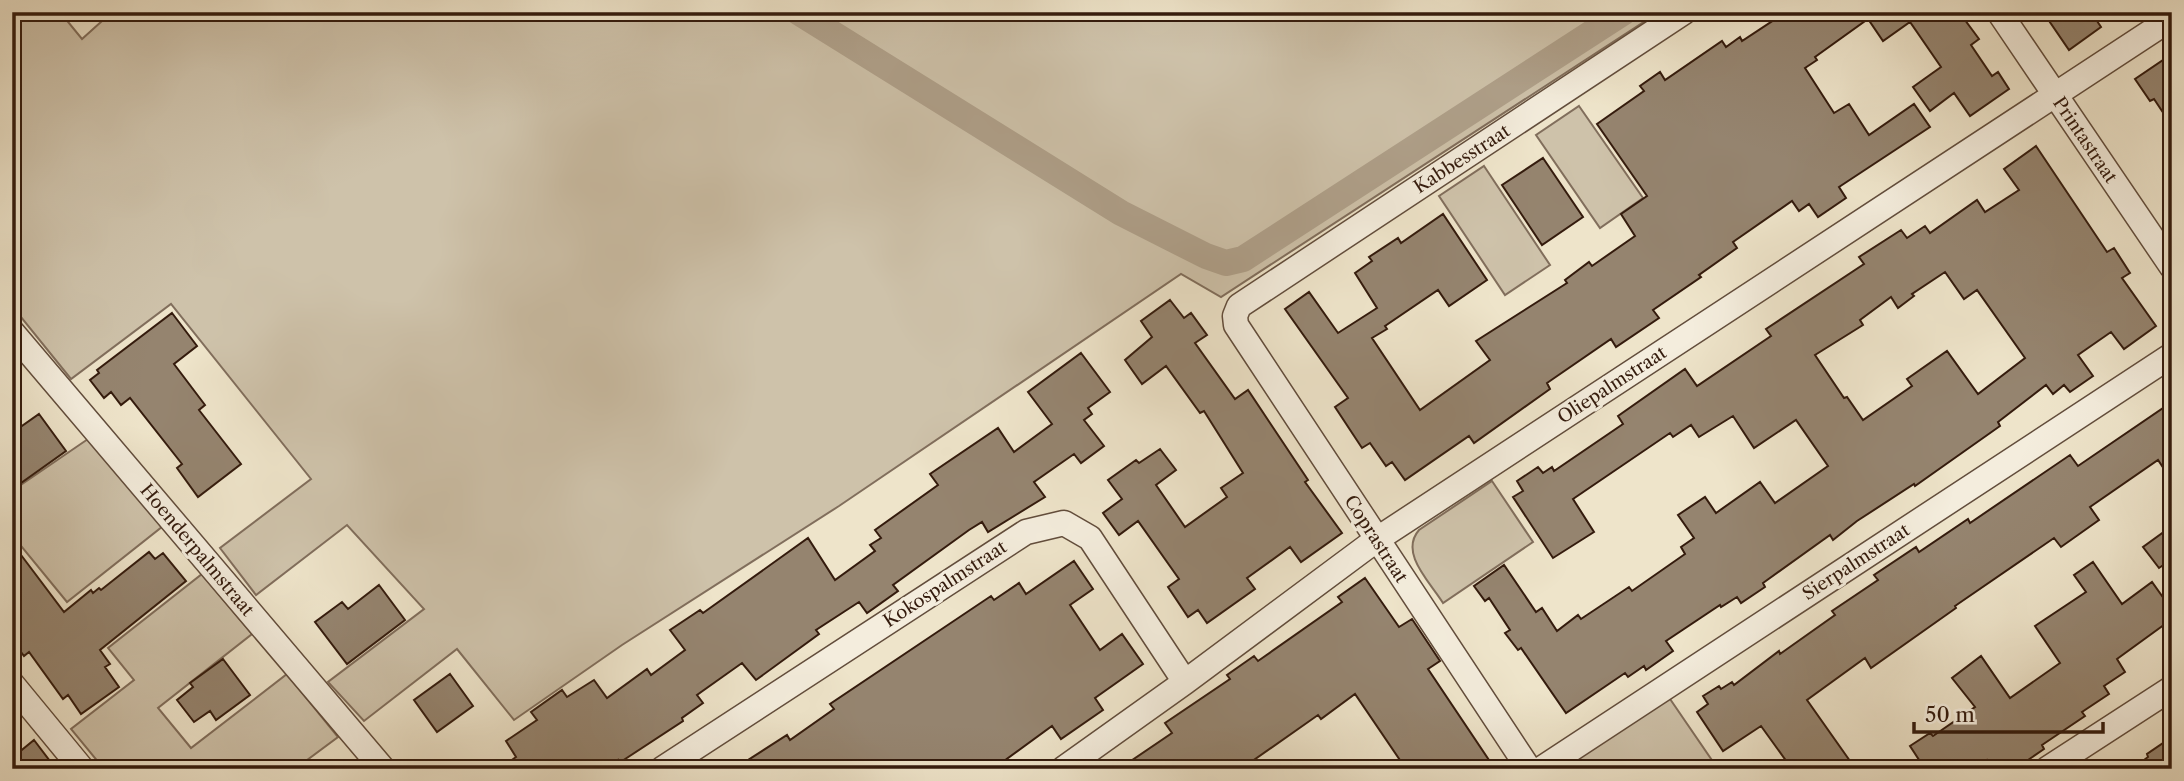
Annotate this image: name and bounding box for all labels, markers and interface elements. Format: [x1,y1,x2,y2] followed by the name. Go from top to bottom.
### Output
[2048,93,2122,188] street label: Printastraat
[1410,119,1515,198] street label: Kabbesstraat
[1553,341,1671,428] street label: Oliepalmstraat
[135,479,259,621] street label: Hoenderpalmstraat
[1340,491,1413,587] street label: Coprastraat
[1798,519,1914,605] street label: Sierpalmstraat
[879,536,1011,632] street label: Kokospalmstraat
[1914,690,2104,734] scale bar
[1925,702,1975,727] text: 50 m

